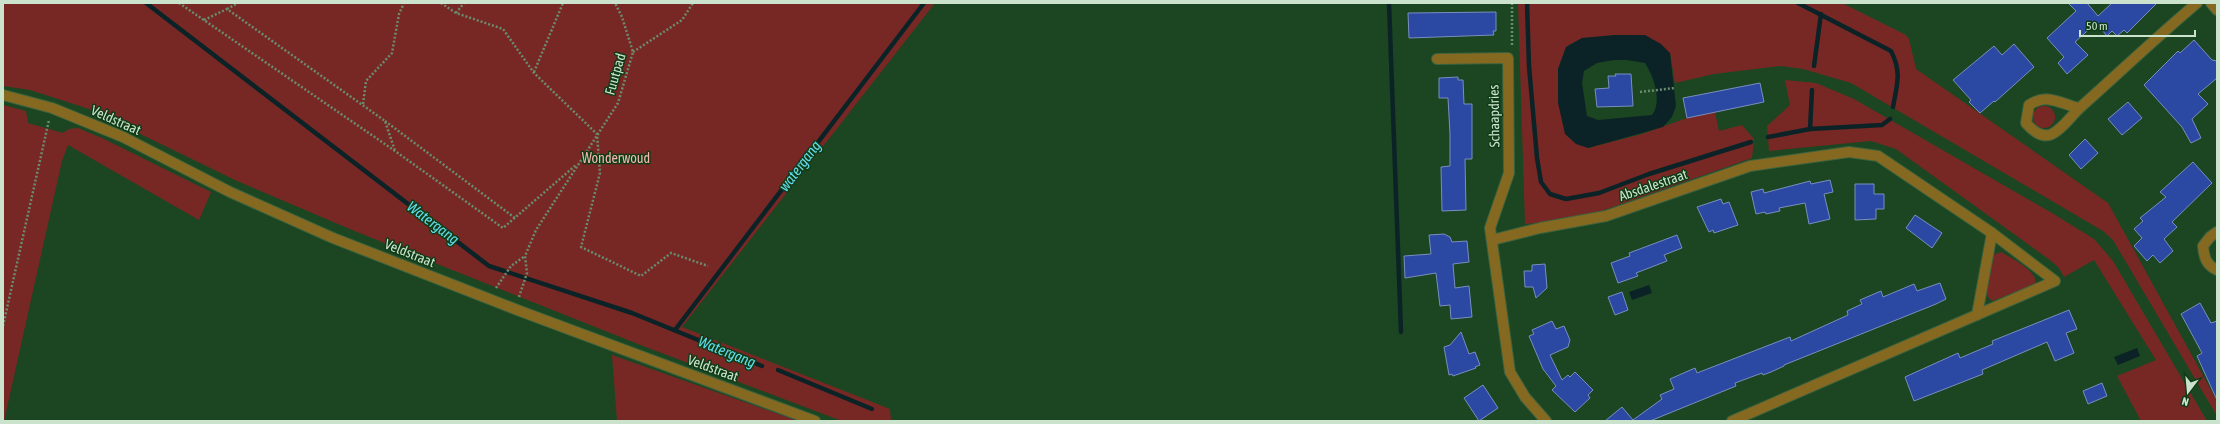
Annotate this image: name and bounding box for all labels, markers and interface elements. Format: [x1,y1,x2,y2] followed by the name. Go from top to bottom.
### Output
[2080,12,2195,38] scale bar
[2086,19,2108,33] text: 50 m
[601,51,629,97] street label: Fuutpad
[1485,84,1503,148] street label: Schaapdries
[89,102,143,138] street label: Veldstraat
[775,137,824,194] water label: watergang
[582,150,650,166] park label: Wonderwoud
[1617,166,1689,204] street label: Absdalestraat
[404,198,463,248] water label: Watergang
[382,236,438,270] street label: Veldstraat
[696,332,758,371] water label: Watergang
[685,351,741,385] street label: Veldstraat
[2168,372,2208,412] north arrow
[2180,395,2190,408] text: N

